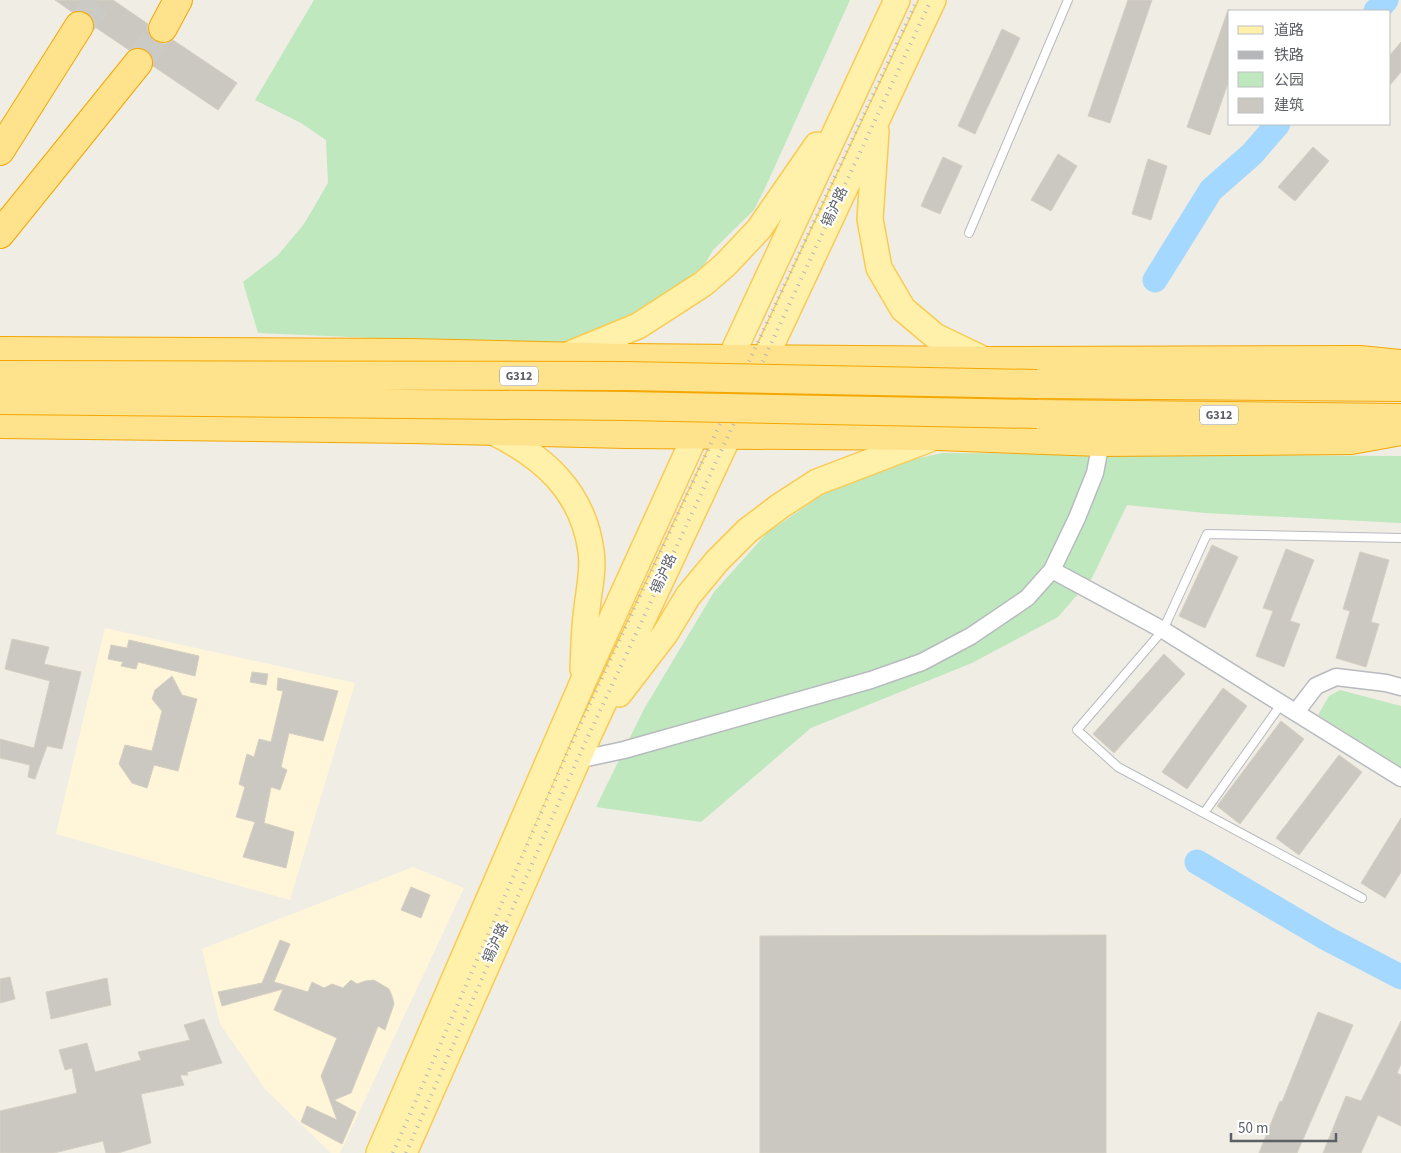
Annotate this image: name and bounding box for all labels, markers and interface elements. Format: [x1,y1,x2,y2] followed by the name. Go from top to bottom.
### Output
[1228,10,1391,125] legend
[1274,20,1304,41] text: 道路
[1274,45,1304,66] text: 铁路
[1274,70,1304,91] text: 公园
[1274,95,1304,116] text: 建筑
[817,184,853,230] street label: 锡沪路
[500,366,538,386] road number: G312
[1200,406,1238,424] road number: G312
[646,551,682,597] street label: 锡沪路
[478,920,514,966] street label: 锡沪路
[1231,1110,1336,1142] scale bar
[1238,1118,1268,1139] text: 50 m

